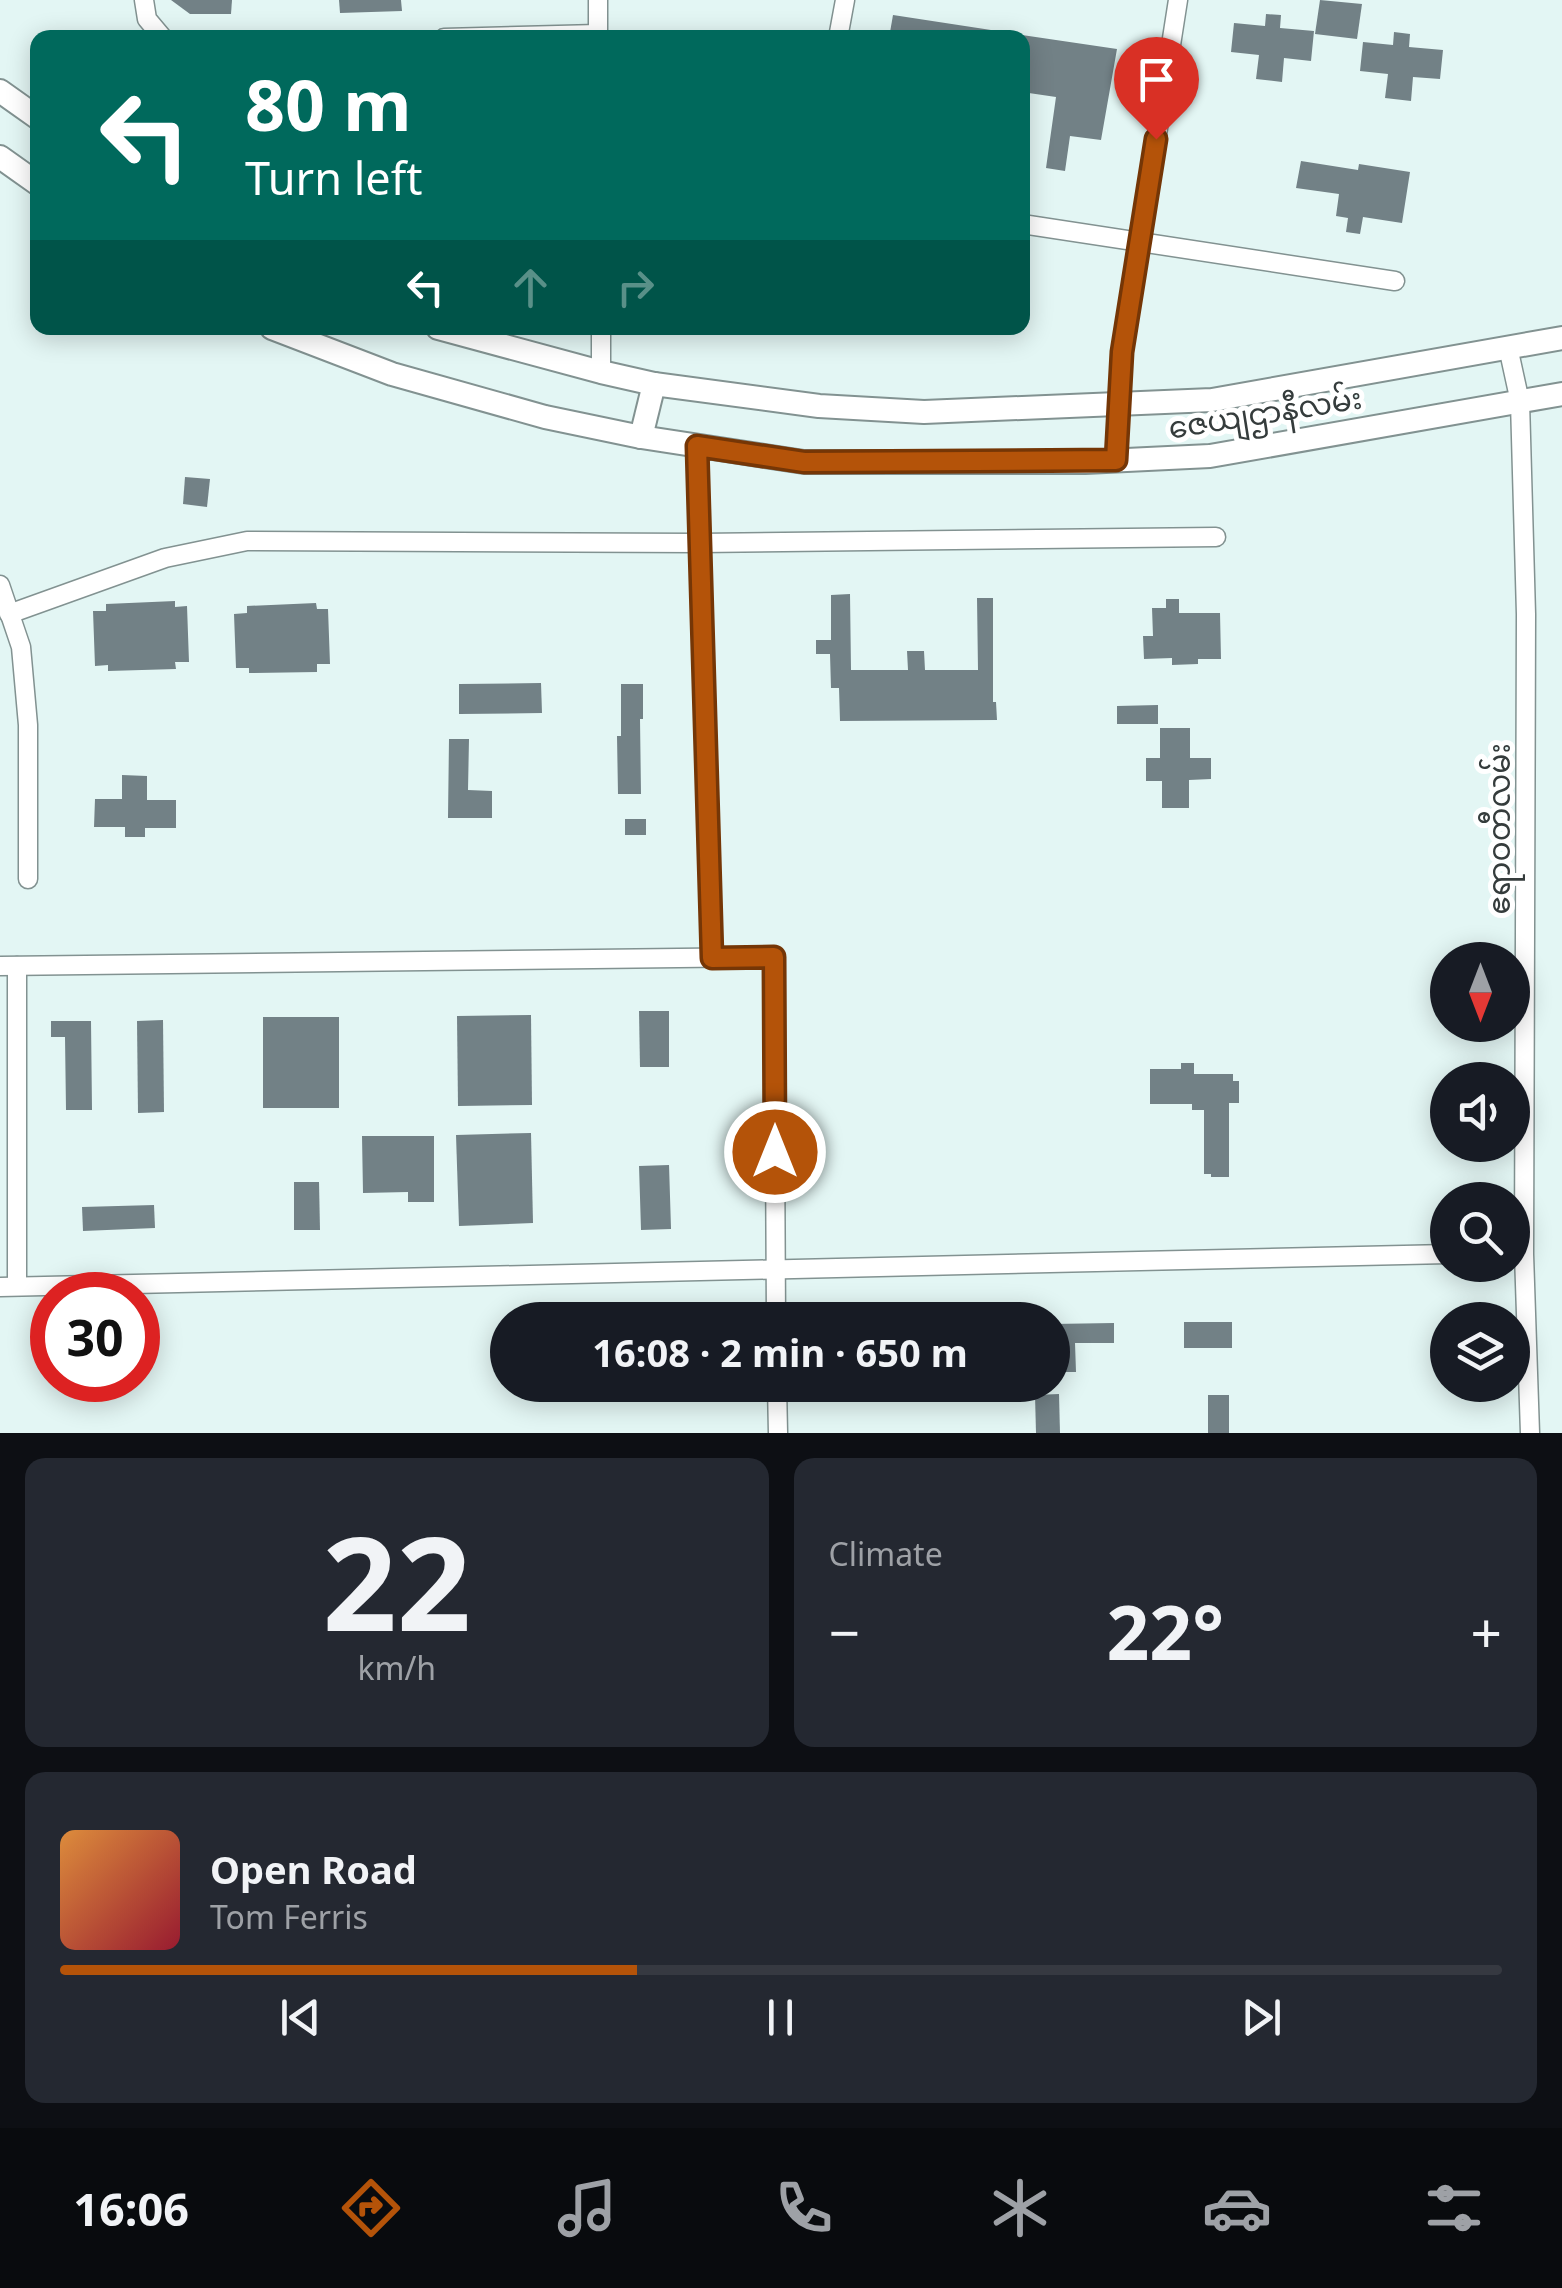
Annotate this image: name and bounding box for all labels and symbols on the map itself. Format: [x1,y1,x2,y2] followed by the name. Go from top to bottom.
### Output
[1114,37,1199,140] pin
[1165,376,1366,453] street label: ဇေယျဌာနီလမ်း
[1478,743,1525,915] street label: ဧရာဝတီလမ်း
[1430,942,1530,1042] north arrow
[723,1100,827,1204] position arrow
[30,1272,160,1402] speed limit sign: 30

